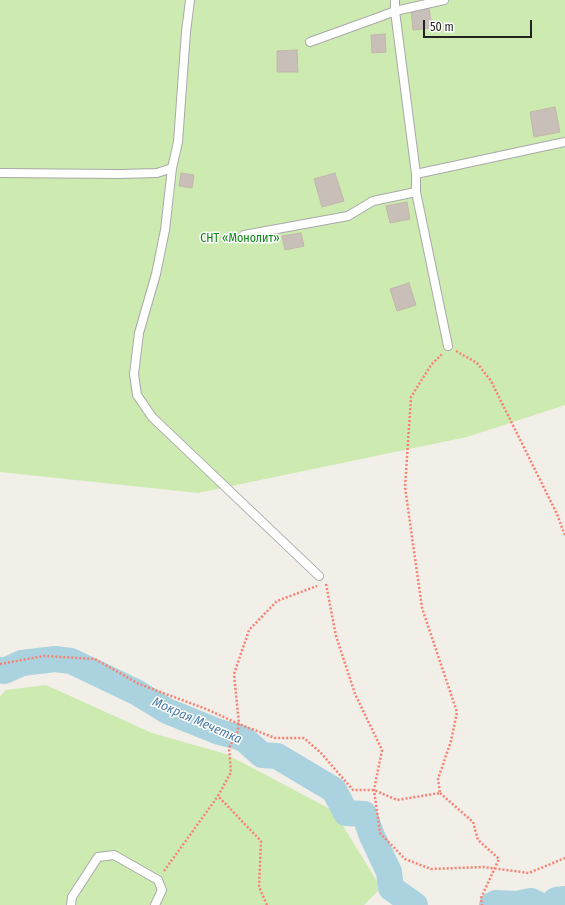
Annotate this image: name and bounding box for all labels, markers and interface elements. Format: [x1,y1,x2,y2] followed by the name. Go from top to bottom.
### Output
[425,12,534,38] scale bar
[430,20,454,34] text: 50 m
[200,232,280,246] park label: СНТ «Монолит»
[150,694,244,748] water label: Мокрая Мечетка

